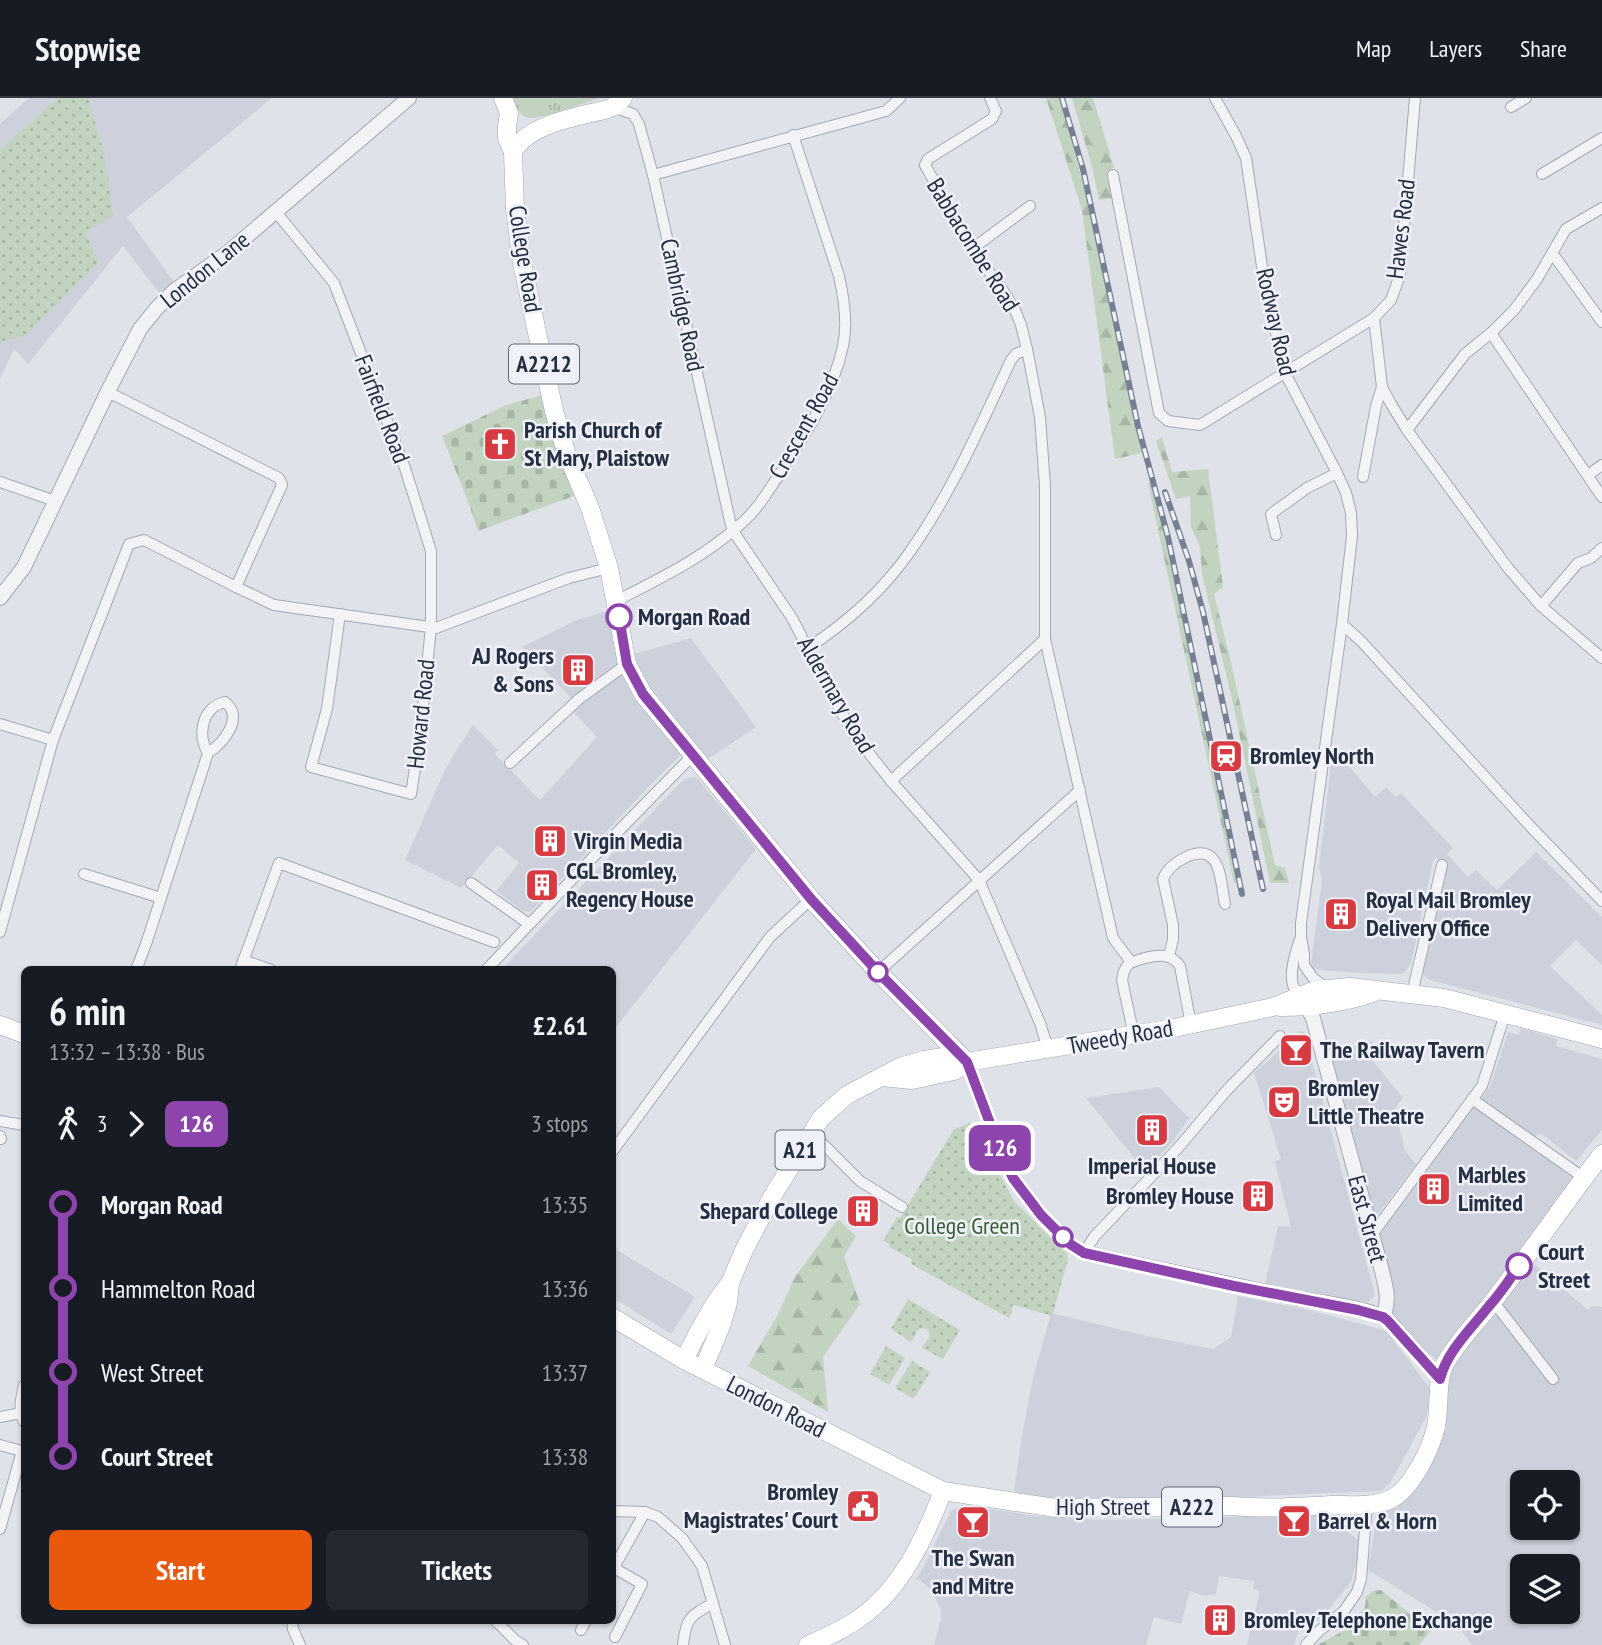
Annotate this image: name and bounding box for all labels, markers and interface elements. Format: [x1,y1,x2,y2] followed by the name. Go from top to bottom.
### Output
[35,27,141,70] text: Stopwise
[1356,33,1391,64] text: Map
[1429,33,1482,64] text: Layers
[1520,33,1567,64] text: Share
[920,172,1027,317] street label: Babbacombe Road
[1379,177,1422,281] street label: Hawes Road
[502,203,549,315] street label: College Road
[154,224,256,315] street label: London Lane
[653,236,712,374] street label: Cambridge Road
[1249,265,1304,379] street label: Rodway Road
[509,344,579,384] road number: A2212
[348,350,417,467] street label: Fairfield Road
[762,367,845,484] street label: Crescent Road
[524,414,670,473] place label: Parish Church of St Mary, Plaistow
[481,425,519,463] church icon: Parish Church of St Mary, Plaistow
[638,601,750,632] place label: Morgan Road
[606,604,632,630] marker: Morgan Road
[791,631,882,759] street label: Aldermary Road
[471,640,554,699] place label: AJ Rogers & Sons
[559,651,597,689] building icon: AJ Rogers & Sons
[399,658,442,770] street label: Howard Road
[1207,737,1245,775] station icon: Bromley North
[1250,740,1374,771] place label: Bromley North
[531,822,569,860] building icon: Virgin Media
[573,825,683,856] place label: Virgin Media
[566,855,694,914] place label: CGL Bromley, Regency House
[523,866,561,904] building icon: CGL Bromley, Regency House
[1366,884,1531,943] place label: Royal Mail Bromley Delivery Office
[1322,895,1360,933] building icon: Royal Mail Bromley Delivery Office
[868,962,888,982] unlabelled marker
[49,986,126,1035] text: 6 min
[533,1009,588,1042] text: £2.61
[1065,1012,1175,1061] street label: Tweedy Road
[1277,1031,1315,1069] bar icon: The Railway Tavern
[1320,1034,1485,1065] place label: The Railway Tavern
[49,1037,205,1066] text: 13:32 – 13:38 · Bus
[1308,1072,1424,1131] place label: Bromley Little Theatre
[1265,1083,1303,1121] theatre icon: Bromley Little Theatre
[49,1105,87,1143] icon: walk
[117,1105,155,1143] icon: forward
[179,1108,214,1139] text: 126
[97,1109,107,1138] text: 3
[531,1109,588,1138] text: 3 stops
[1133,1111,1171,1149] building icon: Imperial House
[960,1125,1040,1171] line badge: 126
[776,1130,824,1170] road number: A21
[983,1132,1017,1163] text: 126
[1088,1150,1216,1181] place label: Imperial House
[1458,1159,1526,1218] place label: Marbles Limited
[1415,1170,1453,1208] building icon: Marbles Limited
[1341,1172,1394,1266] street label: East Street
[1239,1177,1277,1215] building icon: Bromley House
[1106,1180,1234,1211] place label: Bromley House
[101,1188,223,1221] text: Morgan Road
[542,1190,588,1219] text: 13:35
[844,1192,882,1230] building icon: Shepard College
[700,1195,838,1226] place label: Shepard College
[904,1210,1020,1241] park label: College Green
[1053,1227,1073,1247] unlabelled marker
[1538,1236,1590,1295] place label: Court Street
[1506,1253,1532,1279] marker: Court Street
[101,1272,255,1305] text: Hammelton Road
[542,1274,588,1303] text: 13:36
[101,1356,204,1389] text: West Street
[542,1358,588,1387] text: 13:37
[721,1368,831,1445] street label: London Road
[101,1440,213,1473] text: Court Street
[542,1442,588,1471] text: 13:38
[1510,1470,1580,1624] map controls
[1510,1470,1580,1540] button: locate
[684,1476,838,1535] place label: Bromley Magistrates' Court
[844,1487,882,1525] public building icon: Bromley Magistrates' Court
[1162,1488,1222,1526] road number: A222
[1056,1491,1150,1522] street label: High Street
[1275,1502,1313,1540] bar icon: Barrel & Horn
[954,1503,992,1541] bar icon: The Swan and Mitre
[1318,1505,1437,1536] place label: Barrel & Horn
[49,1530,312,1610] button: Start
[326,1530,588,1610] button: Tickets
[932,1542,1014,1601] place label: The Swan and Mitre
[1510,1554,1580,1624] button: layers
[1201,1601,1239,1639] building icon: Bromley Telephone Exchange
[1244,1604,1493,1635] place label: Bromley Telephone Exchange

